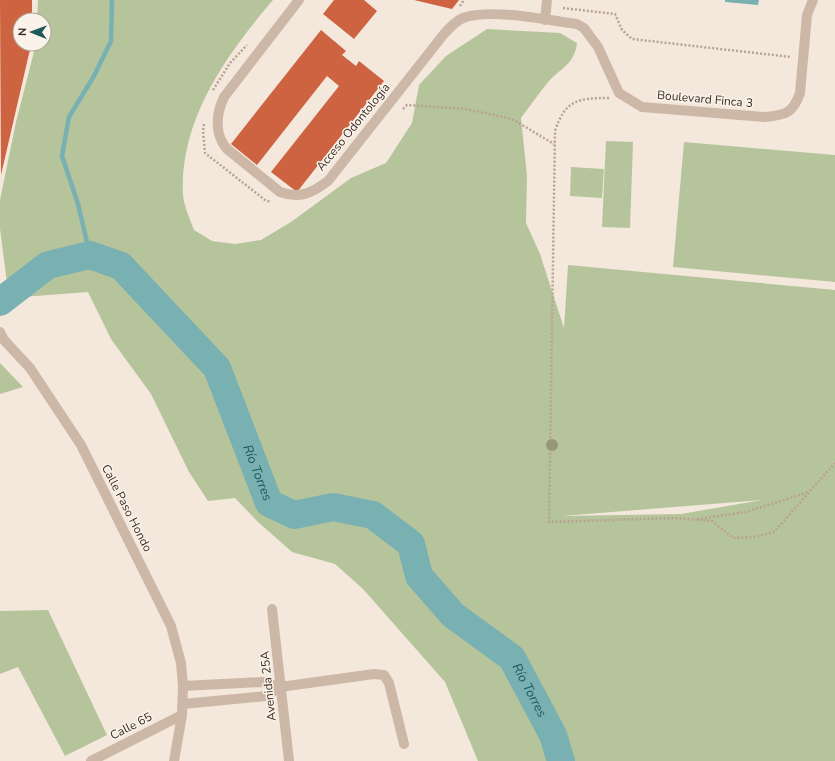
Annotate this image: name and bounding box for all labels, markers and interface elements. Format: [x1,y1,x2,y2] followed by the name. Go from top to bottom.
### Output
[12,12,52,52] north arrow
[15,28,30,36] text: N
[313,80,393,174] street label: Acceso Odontología
[656,87,754,111] street label: Boulevard Finca 3
[238,442,276,503] water label: Río Torres
[98,461,156,555] street label: Calle Paso Hondo
[256,650,280,722] street label: Avenida 25A
[507,660,551,721] water label: Río Torres
[107,709,155,743] street label: Calle 65

